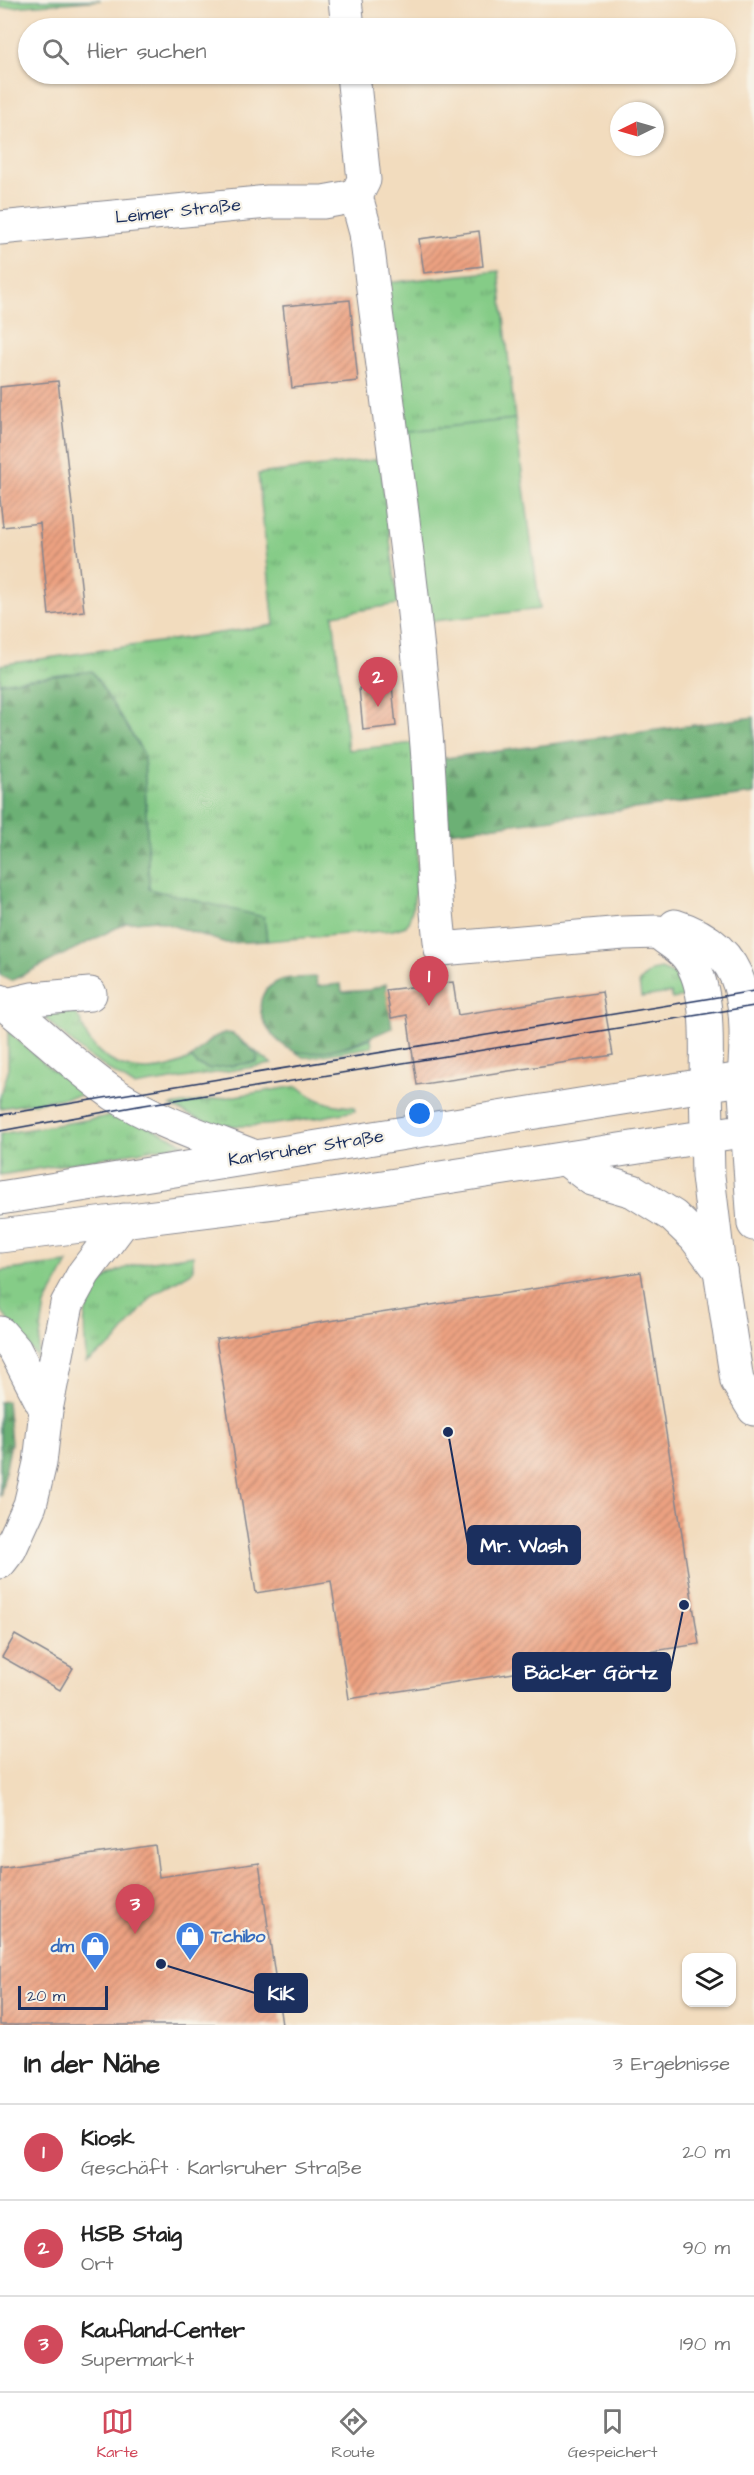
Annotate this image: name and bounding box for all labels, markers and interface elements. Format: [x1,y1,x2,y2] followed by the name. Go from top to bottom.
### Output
[18,18,736,84] search box
[39,35,72,68] icon: search
[87,36,206,67] text: Hier suchen
[610,102,664,156] north arrow
[114,192,242,230] street label: Leimer Straße
[358,658,398,707] pin: 2
[410,956,448,1006] pin: 1
[405,1099,434,1128] your location
[226,1123,386,1173] street label: Karlsruher Straße
[468,1526,580,1564] callout: Mr. Wash
[480,1532,569,1560] text: Mr. Wash
[513,1653,670,1691] callout: Bäcker Görtz
[524,1659,659,1687] text: Bäcker Görtz
[116,1884,154,1934] pin: 3
[174,1920,206,1962] shop icon: Tchibo
[210,1924,266,1949] place label: Tchibo
[79,1930,111,1972] shop icon: dm
[50,1934,75,1959] place label: dm
[682,1953,736,2007] map controls
[682,1953,736,2007] button: layers
[255,1974,307,2012] callout: KiK
[267,1980,296,2008] text: KiK
[18,1983,108,2010] scale bar
[27,1985,65,2007] text: 20 m
[24,2046,160,2082] text: In der Nähe
[613,2050,730,2078] text: 3 Ergebnisse
[81,2123,135,2154] text: Kiosk
[42,2138,45,2166] text: 1
[682,2138,730,2166] text: 20 m
[81,2154,362,2182] text: Geschäft · Karlsruher Straße
[81,2219,182,2250] text: HSB Staig
[38,2234,49,2262] text: 2
[682,2234,730,2262] text: 90 m
[81,2250,114,2278] text: Ort
[81,2315,245,2346] text: Kaufland-Center
[38,2330,49,2358] text: 3
[680,2330,730,2358] text: 190 m
[81,2346,194,2374] text: Supermarkt
[96,2405,138,2463] tab: Karte
[331,2405,375,2463] tab: Route
[568,2405,658,2463] tab: Gespeichert

